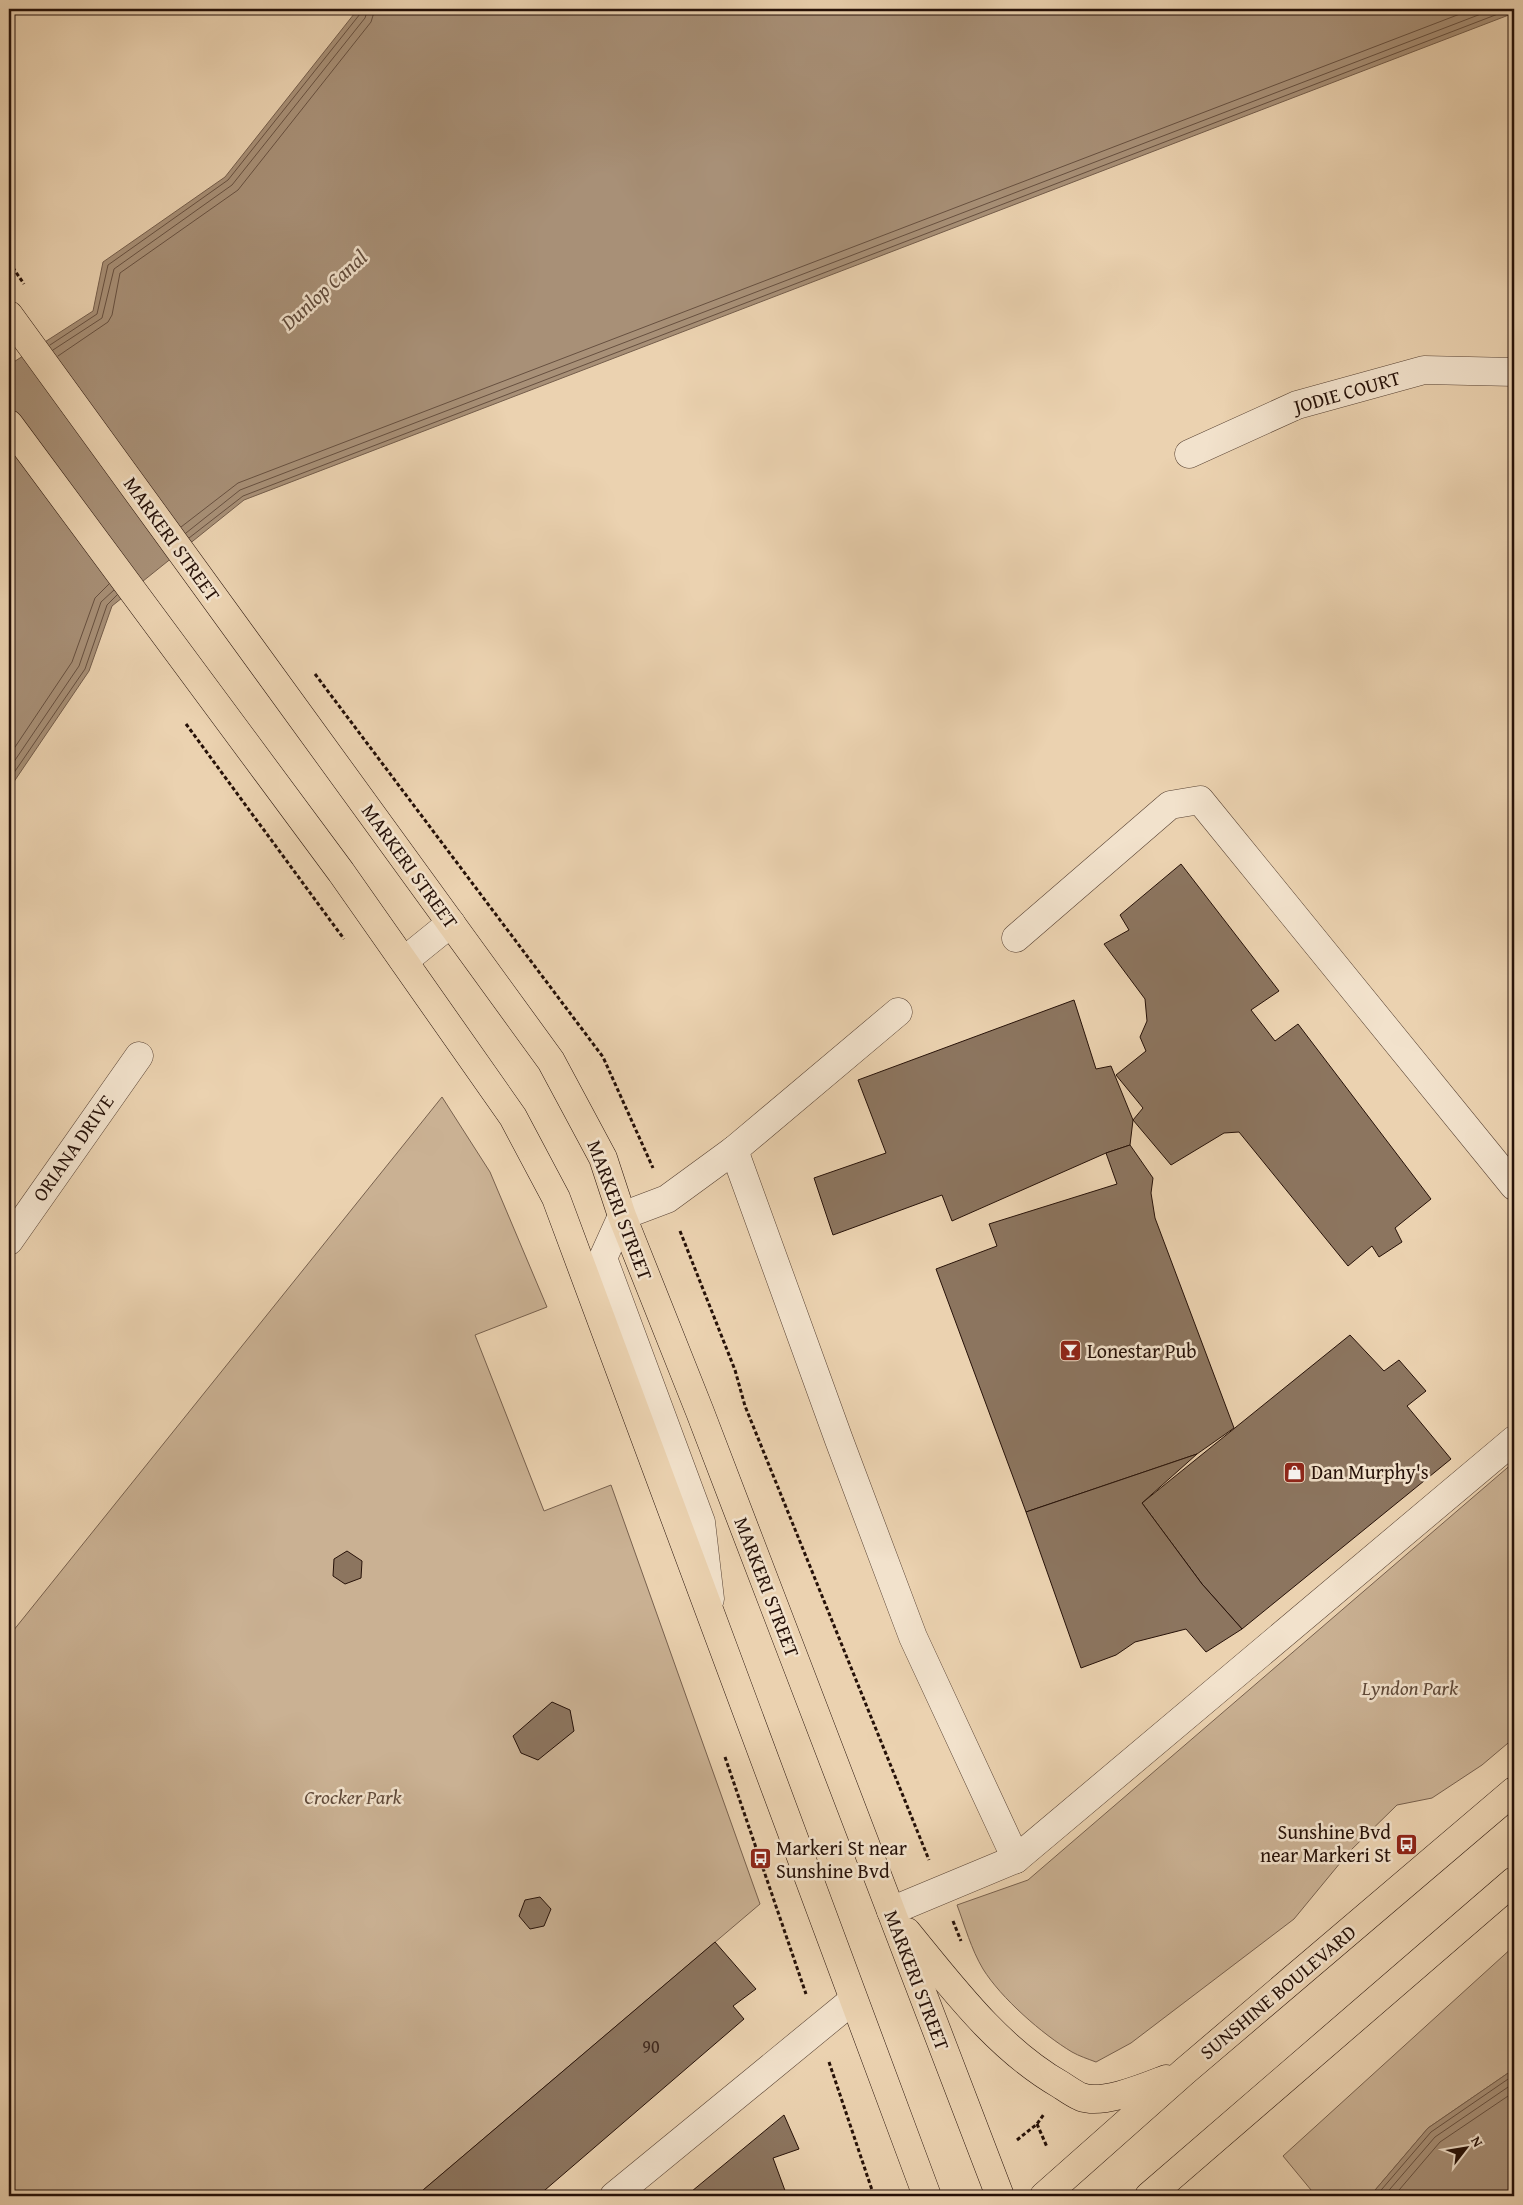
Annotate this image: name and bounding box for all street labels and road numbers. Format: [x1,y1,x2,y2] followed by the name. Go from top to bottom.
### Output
[1287,362,1404,421] street label: JODIE COURT
[117,470,228,607] street label: MARKERI STREET
[355,797,466,934] street label: MARKERI STREET
[25,1088,120,1207] street label: ORIANA DRIVE
[580,1136,661,1284] street label: MARKERI STREET
[727,1513,808,1661] street label: MARKERI STREET
[877,1906,958,2054] street label: MARKERI STREET
[1193,1917,1362,2066] street label: SUNSHINE BOULEVARD

